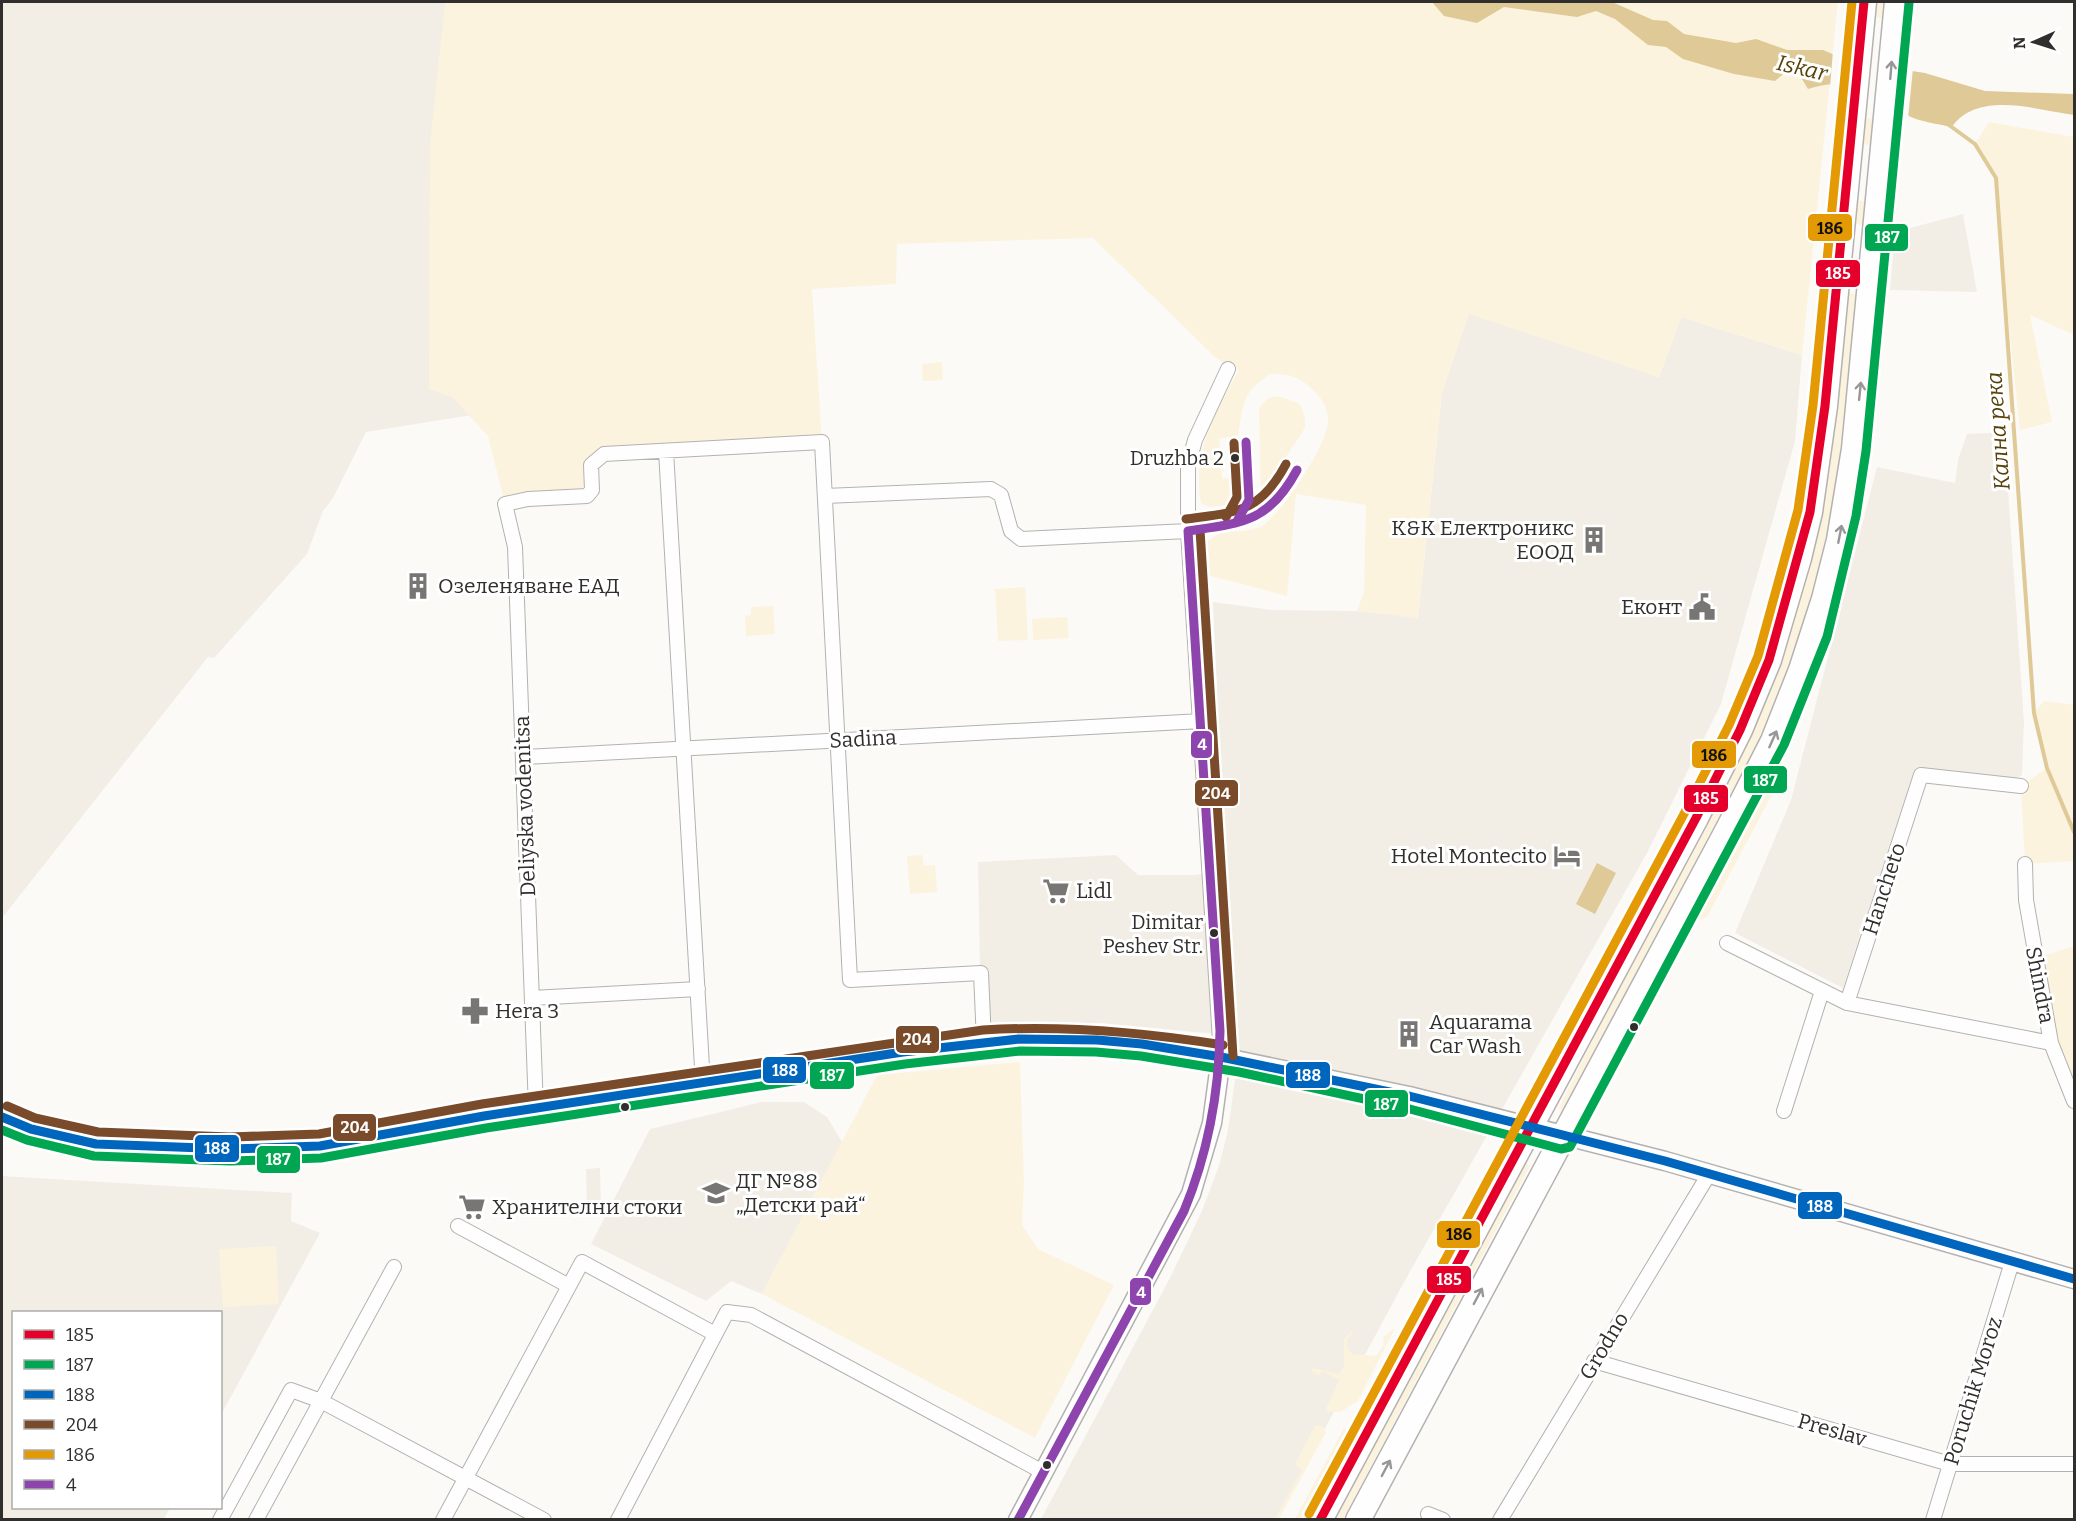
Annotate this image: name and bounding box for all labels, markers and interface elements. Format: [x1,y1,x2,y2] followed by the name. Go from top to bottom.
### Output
[2004,12,2064,72] north arrow
[2010,36,2029,49] text: N
[1774,49,1831,87] water label: Iskar
[1886,60,1897,80] one-way arrow
[1807,213,1853,242] line badge: 186
[1817,219,1844,238] text: 186
[1864,223,1909,252] line badge: 187
[1874,228,1900,247] text: 187
[1815,259,1861,288] line badge: 185
[1825,264,1851,283] text: 185
[1980,371,2016,491] water label: Кална река
[1855,382,1866,402] one-way arrow
[1130,446,1224,470] place label: Druzhba 2
[1229,452,1241,464] marker: Druzhba 2
[1391,515,1574,565] place label: K&K Електроникс ЕООД
[1579,525,1609,555] building icon: K&K Електроникс ЕООД
[1835,525,1846,545] one-way arrow
[403,571,433,601] building icon: Озеленяване ЕАД
[438,573,620,599] place label: Озеленяване ЕАД
[1687,592,1717,622] public building icon: Еконт
[1621,594,1682,620] place label: Еконт
[509,714,541,897] street label: Deliyska vodenitsa
[829,724,898,754] street label: Sadina
[1190,730,1213,759] line badge: 4
[1768,731,1779,749] one-way arrow
[1197,735,1207,754] text: 4
[1691,740,1737,769] line badge: 186
[1701,746,1728,765] text: 186
[1743,765,1788,794] line badge: 187
[1752,771,1778,790] text: 187
[1194,779,1239,807] line badge: 204
[1202,784,1231,803] text: 204
[1683,784,1729,813] line badge: 185
[1693,789,1719,808] text: 185
[1857,840,1911,938] street label: Hancheto
[1552,841,1582,871] hotel icon: Hotel Montecito
[1391,843,1547,869] place label: Hotel Montecito
[1041,876,1071,906] supermarket icon: Lidl
[1076,878,1112,904] place label: Lidl
[1103,910,1203,958] place label: Dimitar Peshev Str.
[1208,927,1220,939] marker: Dimitar Peshev Str.
[2020,944,2060,1026] street label: Shindra
[460,996,490,1026] pharmacy icon: Hera 3
[495,998,559,1024] place label: Hera 3
[1429,1009,1532,1059] place label: Aquarama Car Wash
[1394,1019,1424,1049] building icon: Aquarama Car Wash
[1628,1021,1640,1033] unlabelled marker
[895,1025,940,1054] line badge: 204
[903,1030,932,1049] text: 204
[762,1056,807,1084] line badge: 188
[772,1061,798,1080] text: 188
[809,1061,855,1090] line badge: 187
[1285,1061,1331,1089] line badge: 188
[819,1066,845,1085] text: 187
[1295,1066,1321,1085] text: 188
[1364,1089,1409,1118] line badge: 187
[1373,1095,1399,1114] text: 187
[619,1101,631,1113] unlabelled marker
[332,1113,377,1142] line badge: 204
[341,1118,370,1137] text: 204
[194,1134,240,1163] line badge: 188
[204,1139,230,1158] text: 188
[256,1145,301,1174] line badge: 187
[265,1150,291,1169] text: 187
[736,1168,866,1218] place label: ДГ №88 „Детски рай“
[701,1178,731,1208] school or university icon: ДГ №88 „Детски рай“
[1797,1191,1843,1220] line badge: 188
[457,1192,487,1222] supermarket icon: Хранителни стоки
[492,1194,683,1220] place label: Хранителни стоки
[1807,1197,1833,1216] text: 188
[1436,1220,1481,1249] line badge: 186
[1446,1225,1473,1244] text: 186
[1426,1265,1472,1294] line badge: 185
[1436,1270,1462,1289] text: 185
[1129,1277,1152,1306] line badge: 4
[1136,1283,1146,1302] text: 4
[1473,1288,1484,1306] one-way arrow
[1574,1308,1634,1384] street label: Grodno
[12,1311,222,1509] legend
[1938,1314,2008,1468] street label: Poruchik Moroz
[66,1324,94,1346] text: 185
[66,1354,93,1376] text: 187
[66,1384,95,1406] text: 188
[1795,1408,1870,1452] street label: Preslav
[66,1414,98,1436] text: 204
[66,1444,95,1466] text: 186
[1041,1459,1053,1471] unlabelled marker
[1380,1460,1392,1477] one-way arrow
[66,1474,77,1496] text: 4

